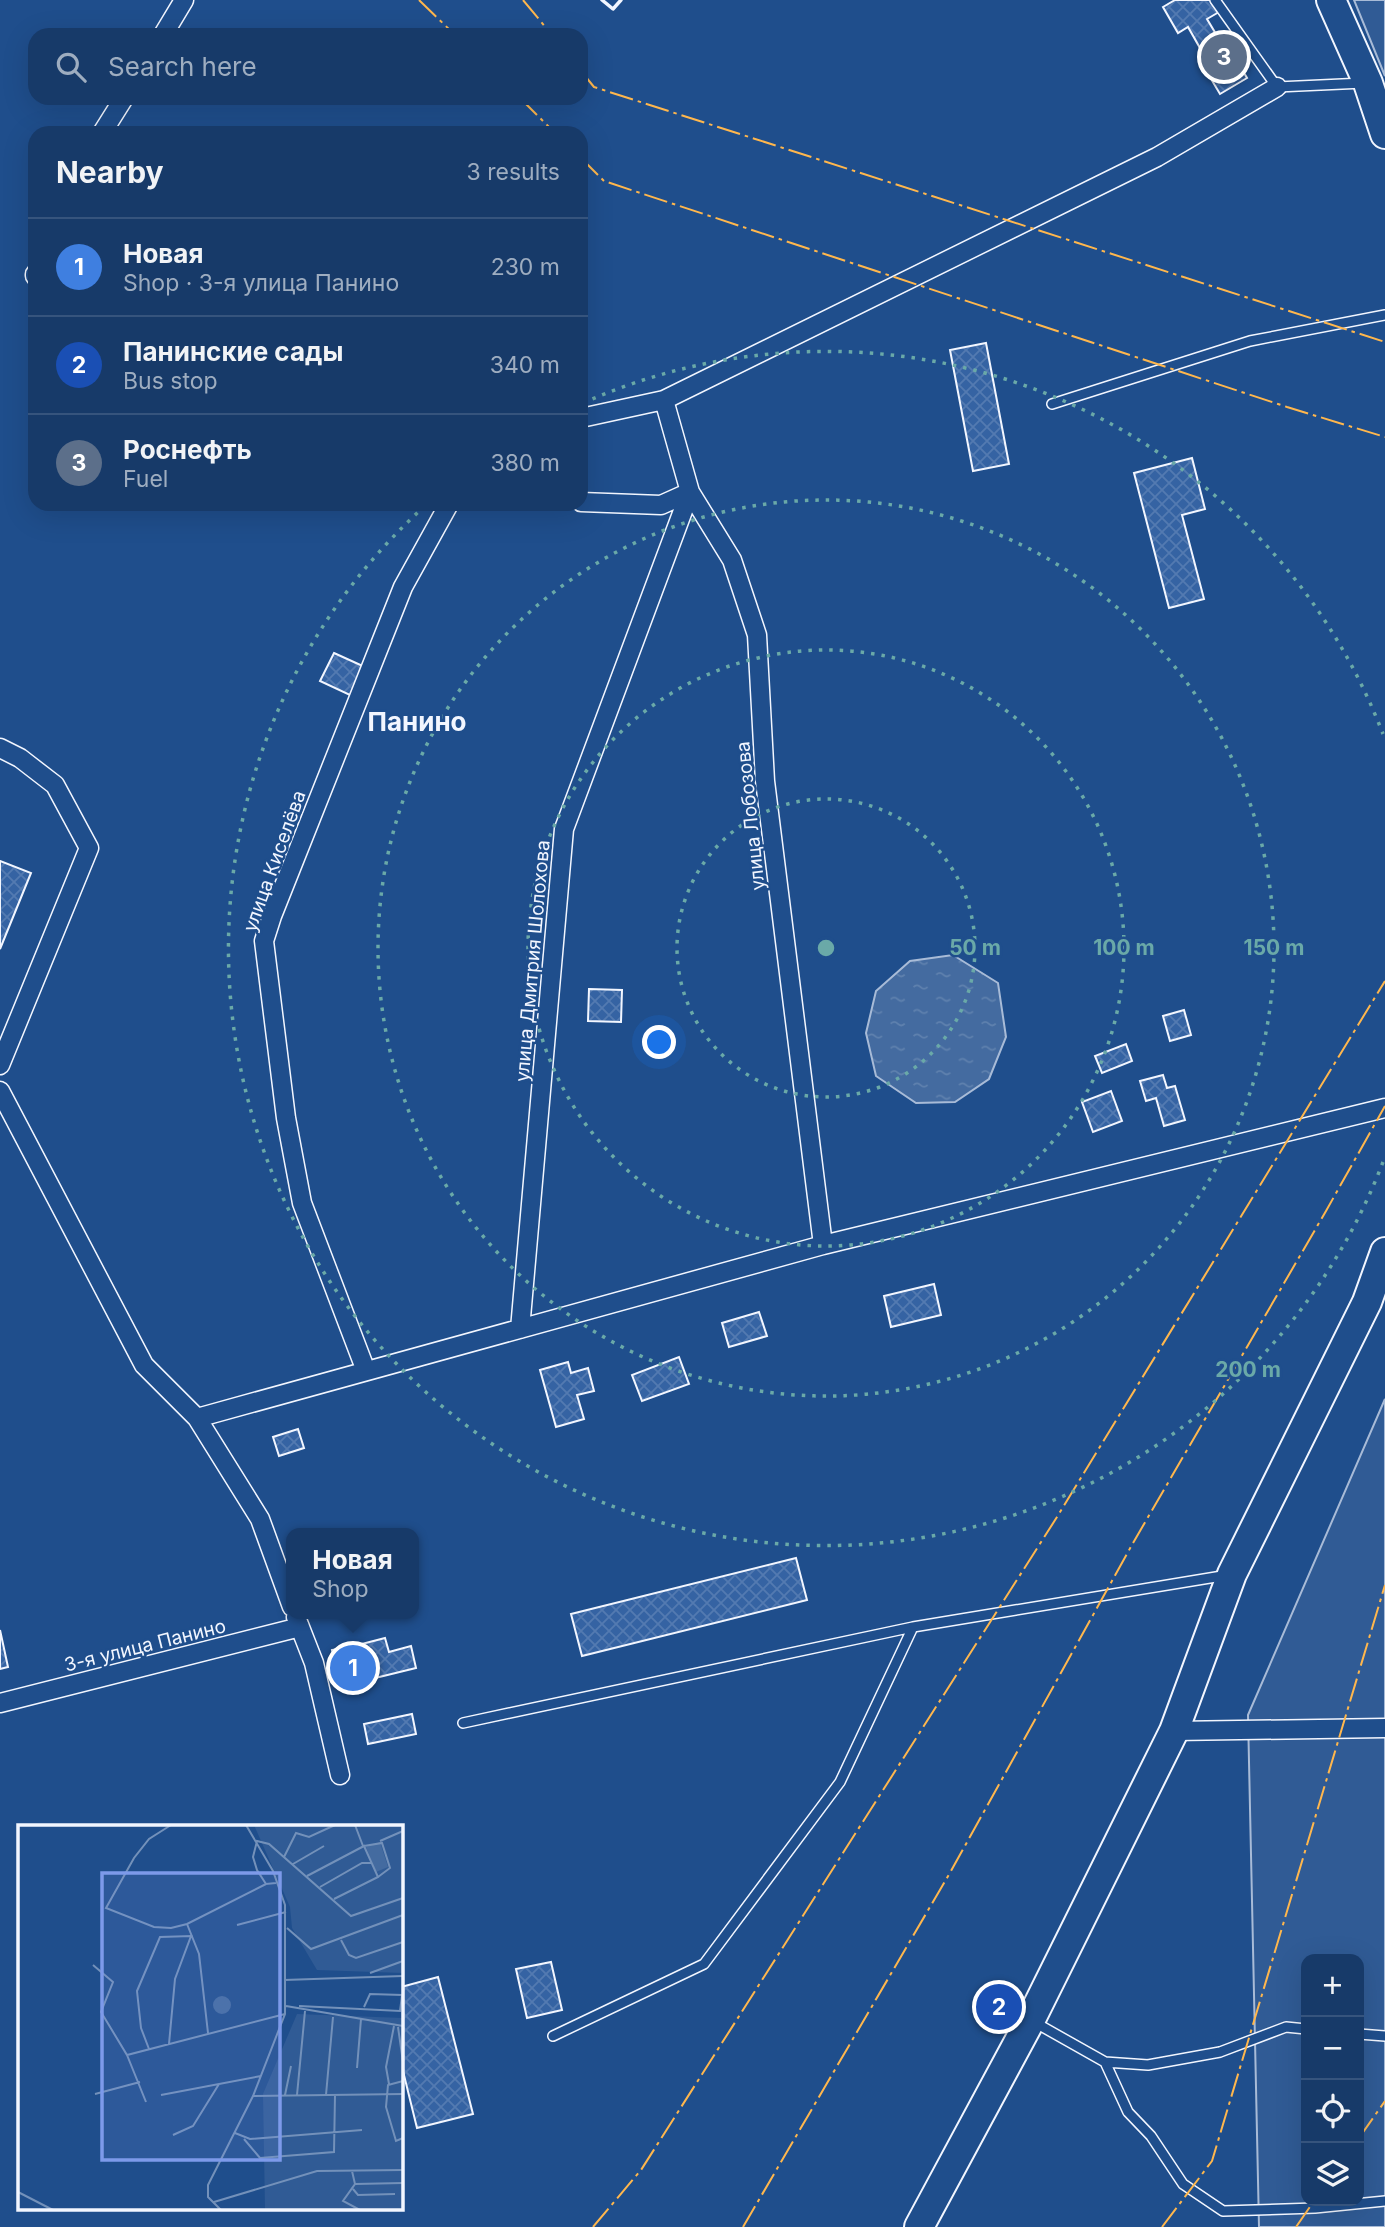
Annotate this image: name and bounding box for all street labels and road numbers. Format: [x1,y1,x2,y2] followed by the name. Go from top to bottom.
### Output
[731,740,770,892] street label: улица Лобозова
[238,787,311,935] street label: улица Киселёва
[510,839,555,1083] street label: улица Дмитрия Шолохова
[62,1614,228,1677] street label: 3-я улица Панино

